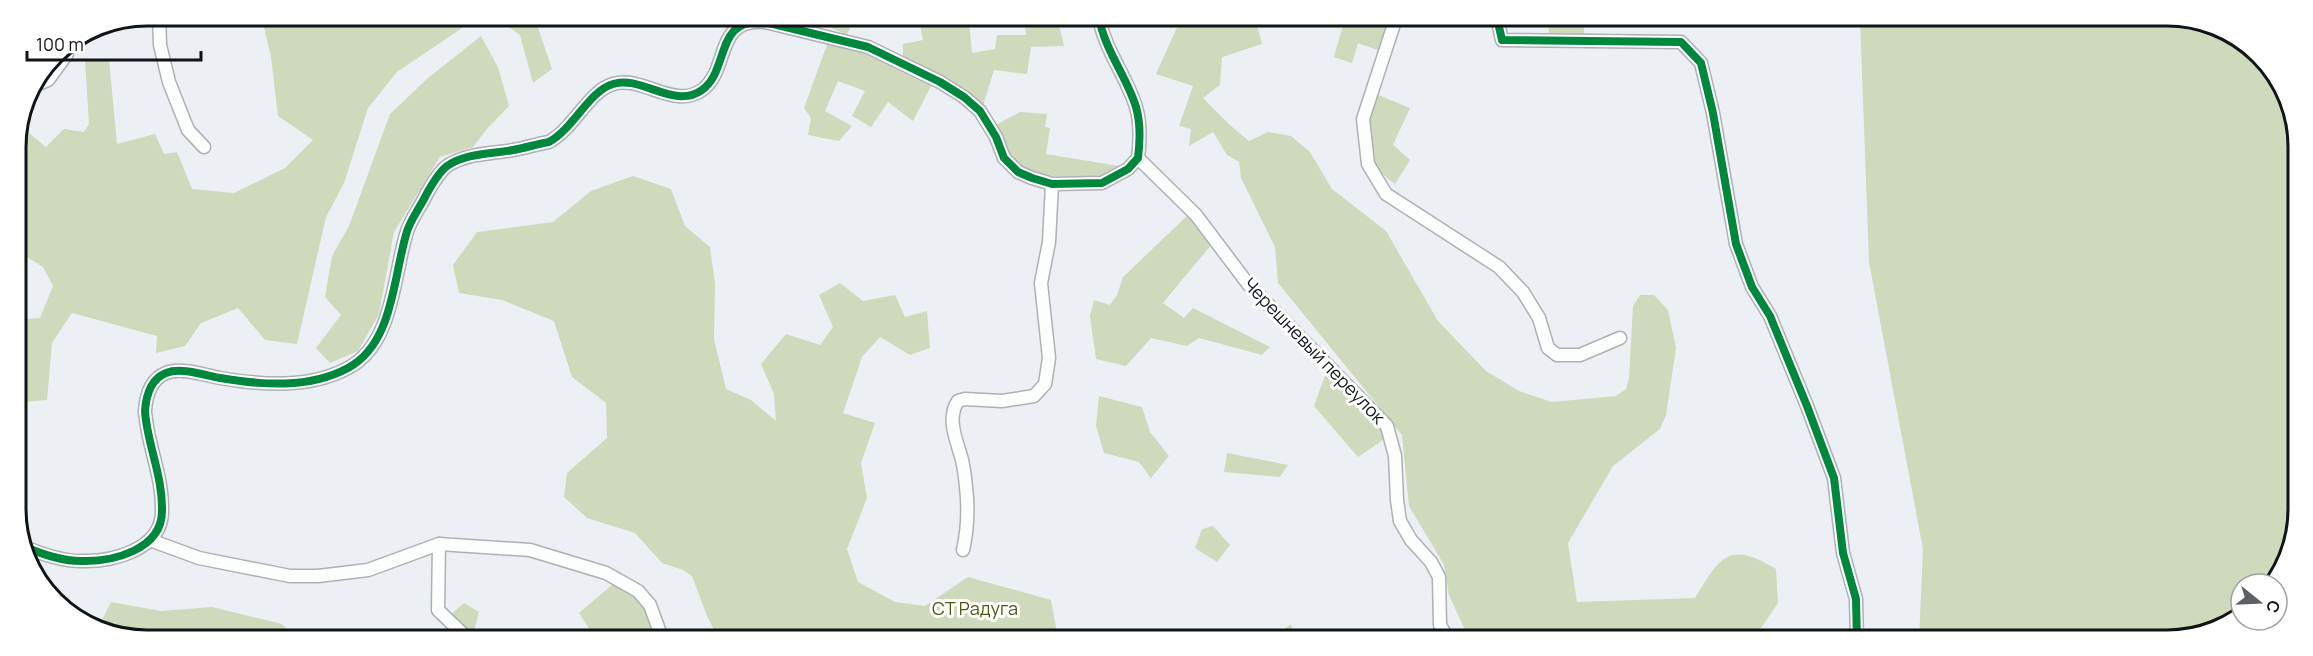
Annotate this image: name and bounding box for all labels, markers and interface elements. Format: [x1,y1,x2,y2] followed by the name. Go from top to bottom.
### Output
[27,24,201,62] scale bar
[36,32,84,56] text: 100 m
[1239,272,1392,429] street label: Черешневый переулок
[2229,572,2289,632] north arrow
[932,596,1018,620] park label: СТ Радуга
[2261,598,2286,616] text: С

